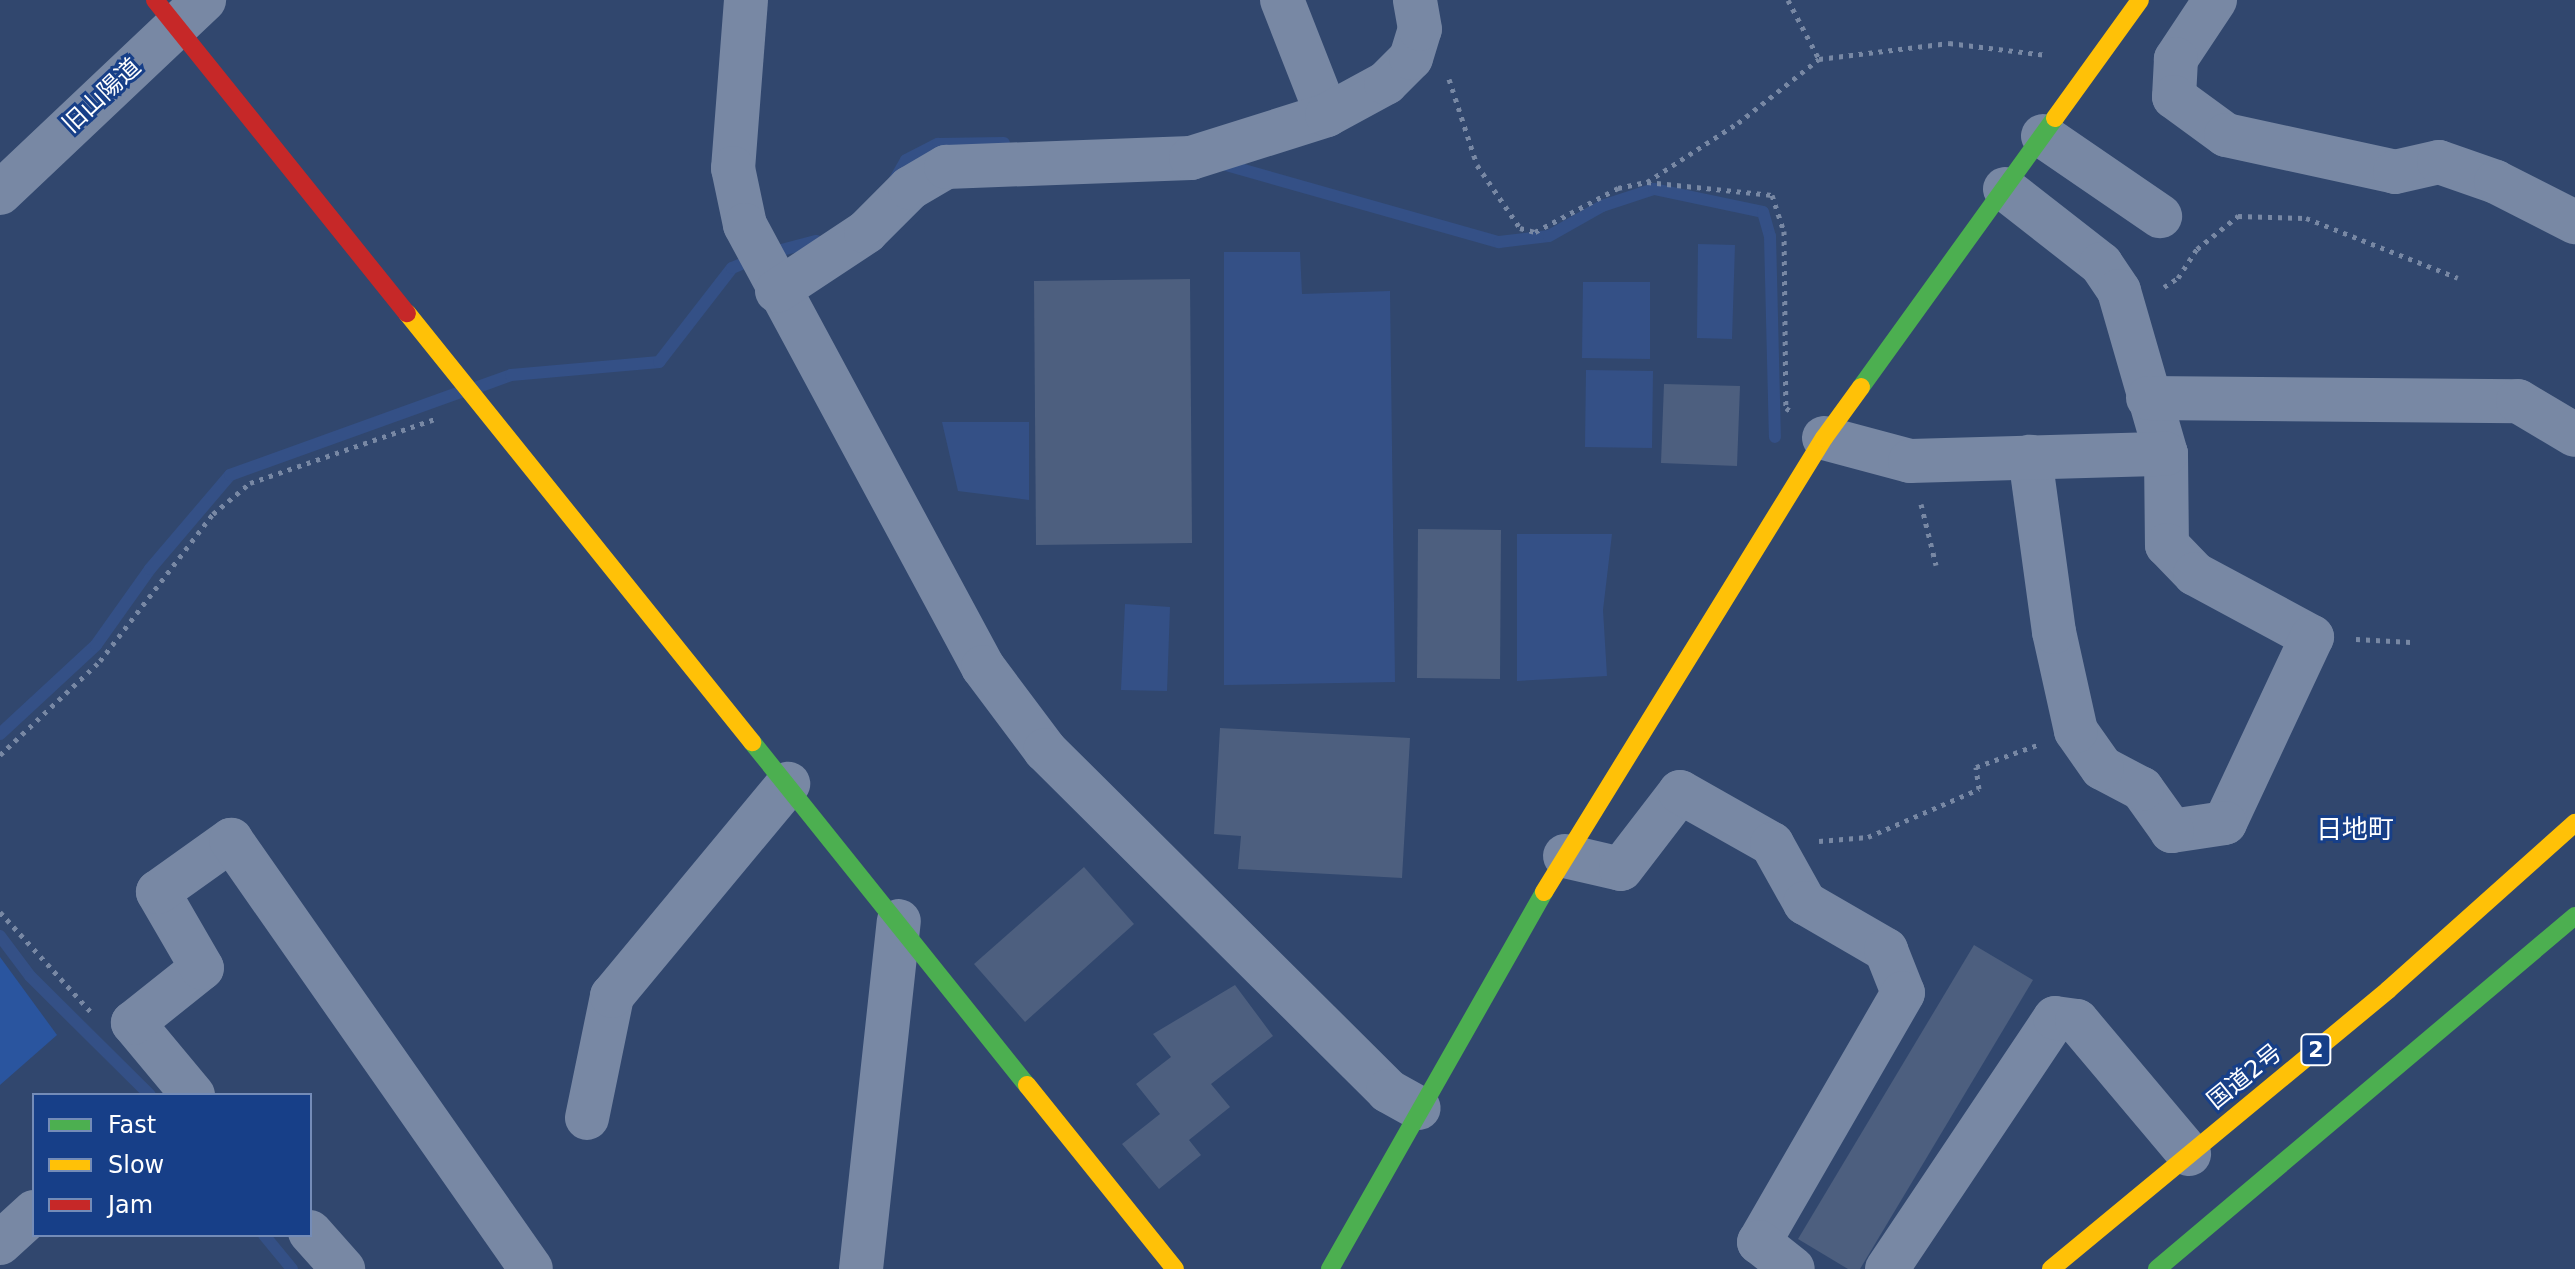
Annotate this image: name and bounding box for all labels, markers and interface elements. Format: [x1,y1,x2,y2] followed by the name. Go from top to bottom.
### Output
[57,53,147,139] street label: 旧山陽道
[2316,814,2394,846] district label: 日地町
[2300,1032,2332,1068] road number: 2
[2202,1038,2288,1116] street label: 国道2号
[32,1093,312,1237] legend
[108,1111,156,1139] text: Fast
[108,1151,164,1179] text: Slow
[108,1191,153,1219] text: Jam

